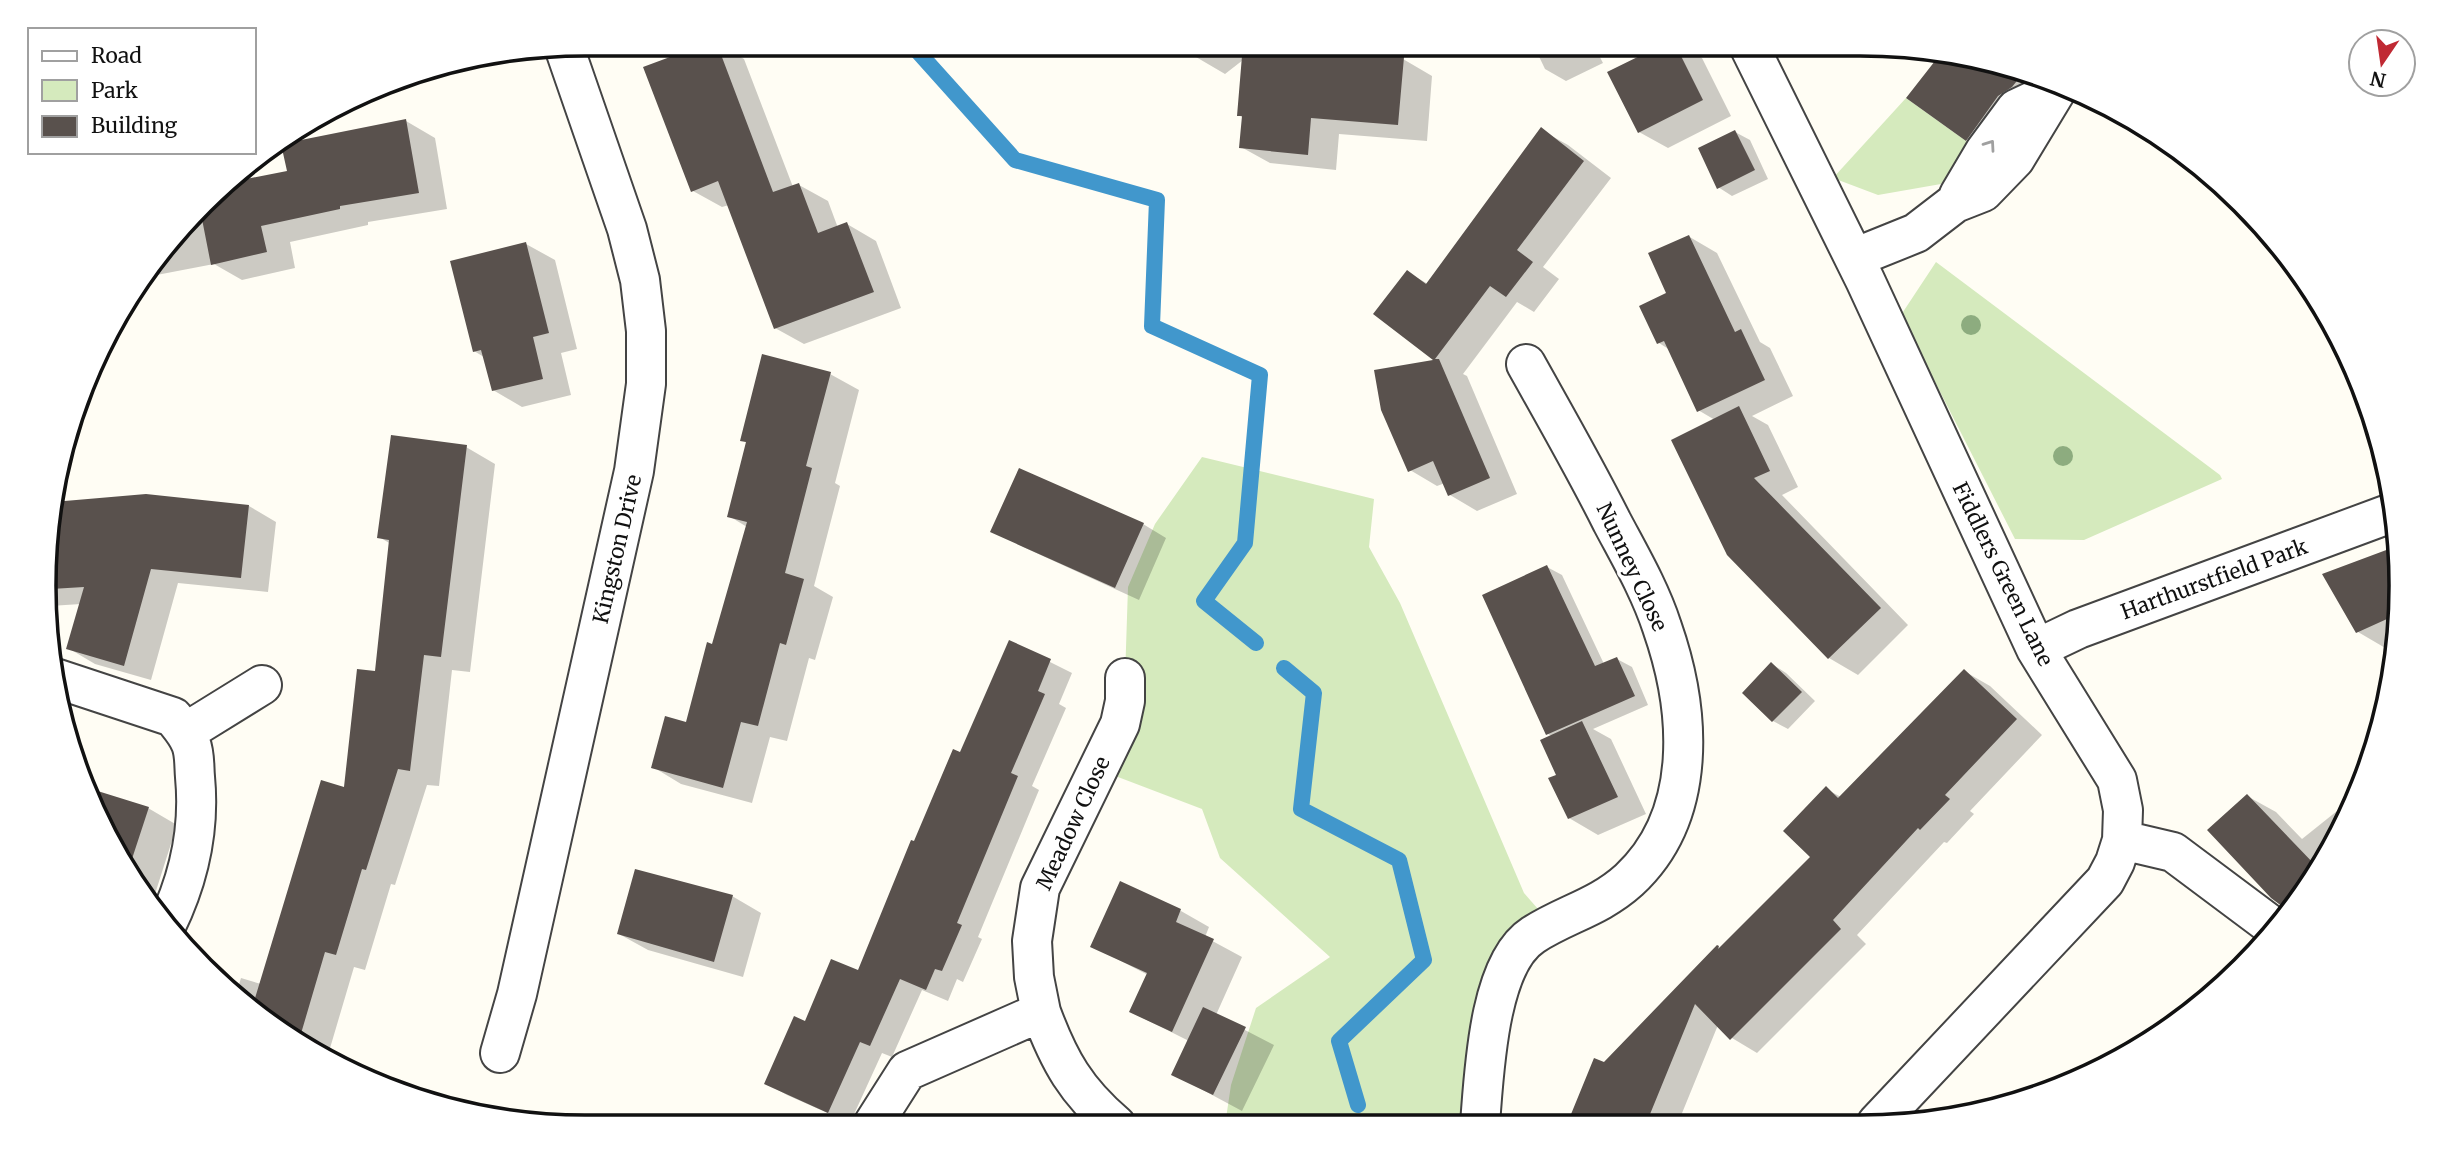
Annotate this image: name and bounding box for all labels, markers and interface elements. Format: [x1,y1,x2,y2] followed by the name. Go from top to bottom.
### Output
[28,28,256,154] legend
[2347,28,2417,98] north arrow
[91,42,142,69] text: Road
[2368,66,2388,93] text: N
[91,77,138,104] text: Park
[91,112,178,139] text: Building
[1982,140,1994,153] one-way arrow
[587,472,647,626] street label: Kingston Drive
[1947,478,2059,671] street label: Fiddlers Green Lane
[1590,498,1674,636] street label: Nunney Close
[2117,532,2312,625] street label: Harthurstfield Park
[1030,752,1116,894] street label: Meadow Close

